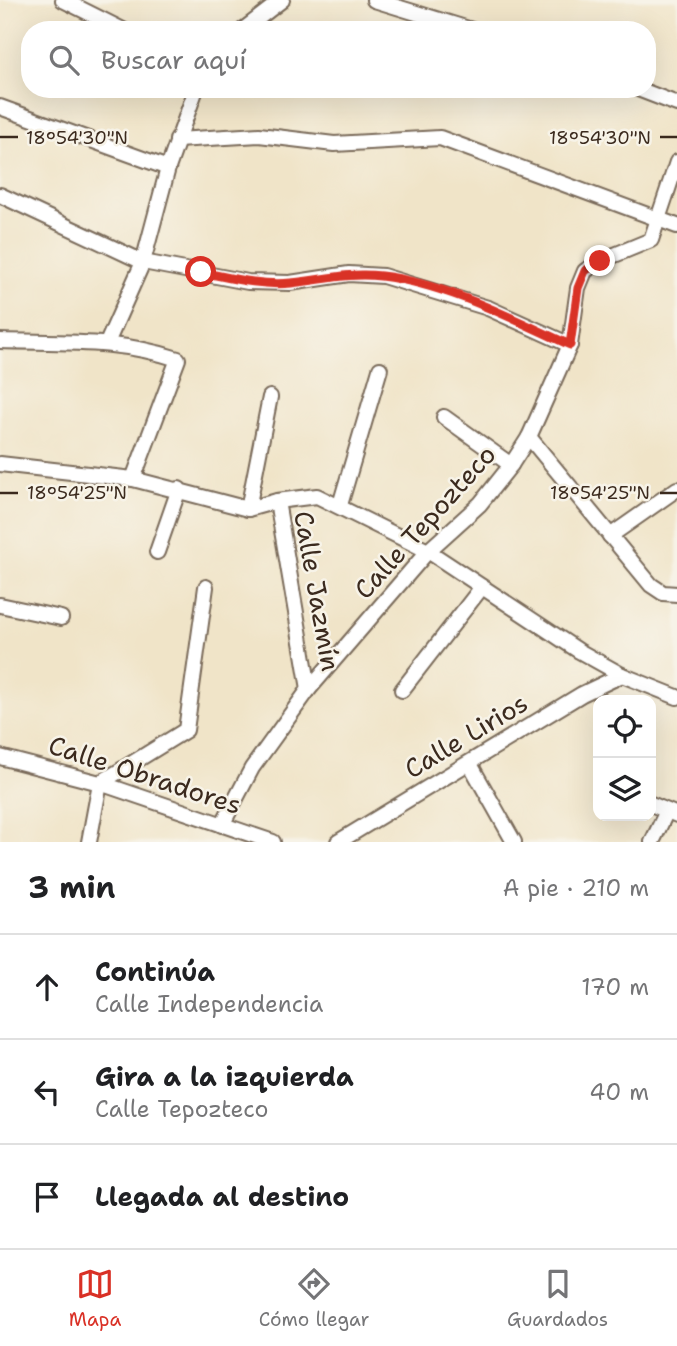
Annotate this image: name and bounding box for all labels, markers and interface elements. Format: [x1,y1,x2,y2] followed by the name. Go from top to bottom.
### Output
[21,21,656,98] search box
[45,41,83,79] icon: search
[101,42,247,77] text: Buscar aquí
[26,126,128,150] text: 18°54'30"N
[549,126,651,150] text: 18°54'30"N
[584,245,615,276] route end
[185,256,216,287] route start
[346,437,503,606] street label: Calle Tepozteco
[27,481,127,505] text: 18°54'25"N
[550,481,650,505] text: 18°54'25"N
[286,508,349,674] street label: Calle Jazmín
[398,685,534,786] street label: Calle Lirios
[593,695,656,821] map controls
[593,695,656,758] button: locate
[44,727,246,822] street label: Calle Obradores
[593,758,656,821] button: layers
[28,867,115,908] text: 3 min
[503,873,649,903] text: A pie · 210 m
[95,954,215,989] text: Continúa
[28,968,66,1006] icon: ahead
[581,972,649,1002] text: 170 m
[95,989,323,1019] text: Calle Independencia
[95,1059,354,1094] text: Gira a la izquierda
[28,1073,66,1111] icon: left
[589,1077,649,1107] text: 40 m
[95,1094,268,1124] text: Calle Tepozteco
[28,1178,66,1216] icon: arrive
[95,1179,349,1214] text: Llegada al destino
[69,1265,121,1332] tab: Mapa
[259,1265,370,1332] tab: Cómo llegar
[507,1265,608,1332] tab: Guardados

